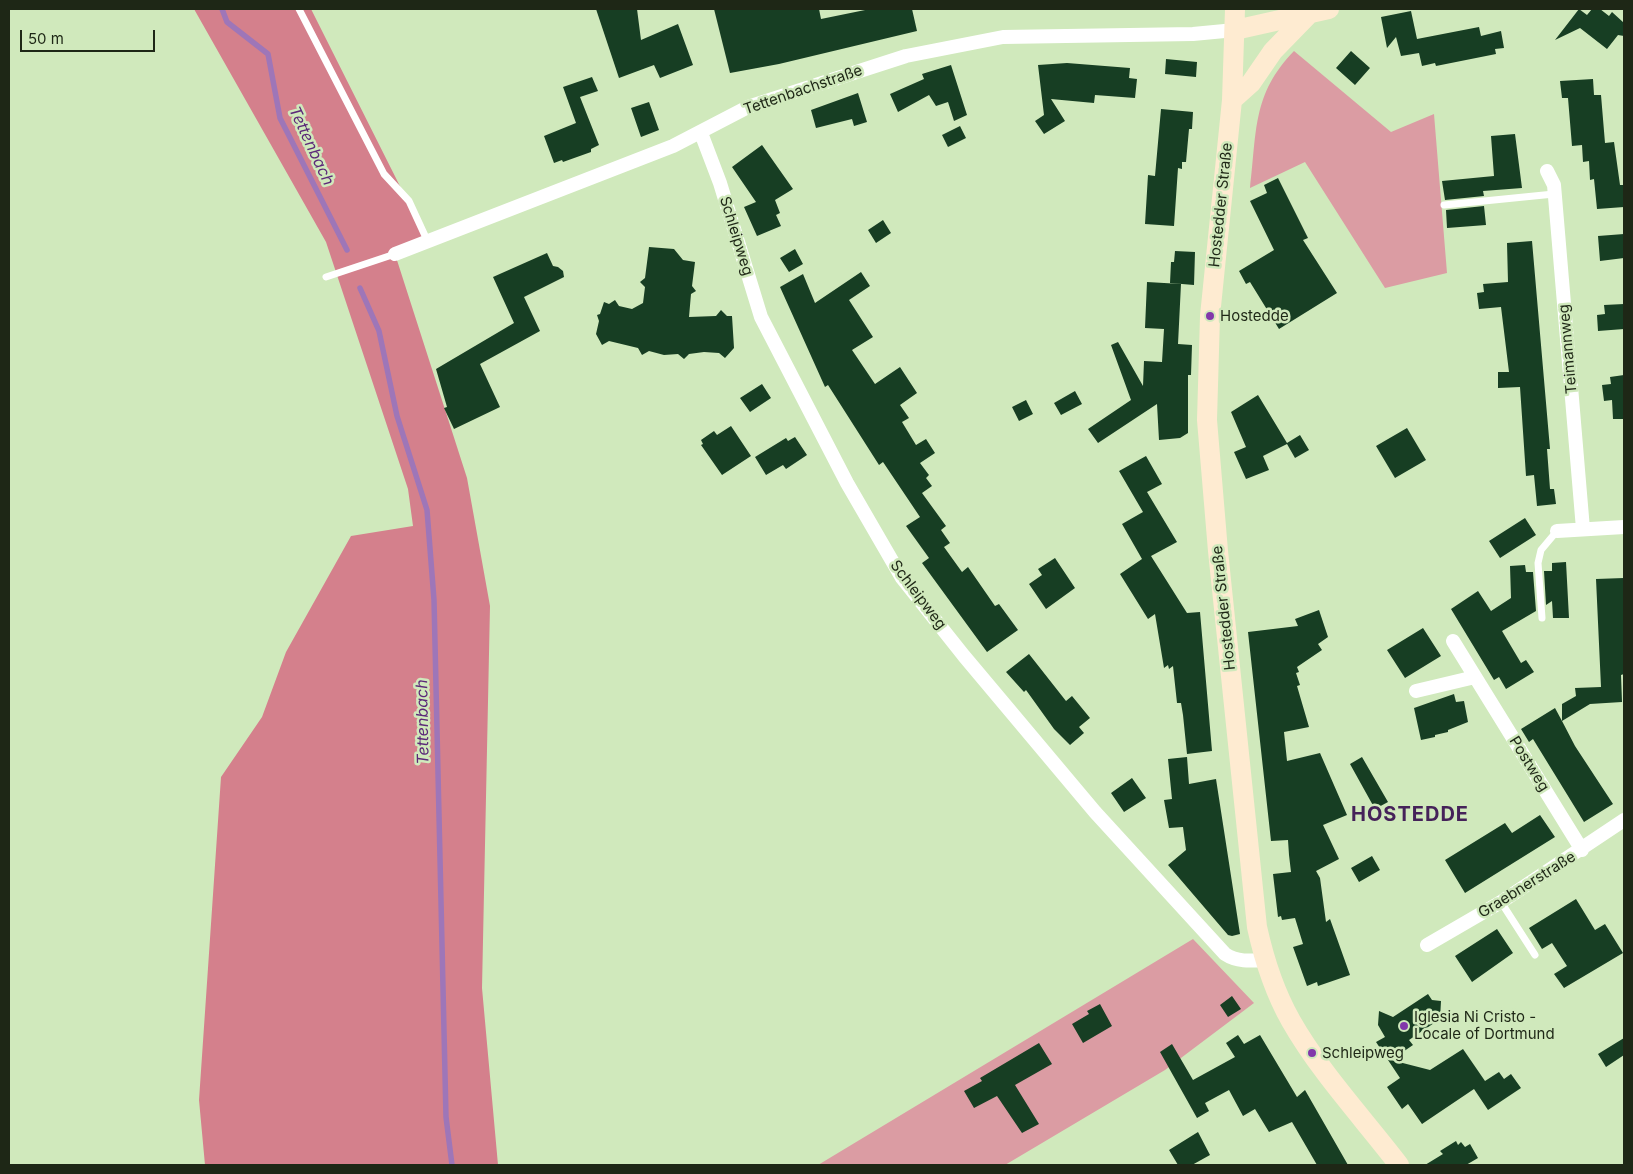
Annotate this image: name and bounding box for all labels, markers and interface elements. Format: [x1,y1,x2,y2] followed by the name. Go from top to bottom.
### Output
[22,20,158,52] scale bar
[28,29,64,48] text: 50 m
[741,61,865,119] street label: Tettenbachstraße
[284,103,338,189] water label: Tettenbach
[1206,142,1236,268] street label: Hostedder Straße
[715,194,757,278] street label: Schleipweg
[1555,303,1581,395] street label: Teimannweg
[1220,307,1289,325] place label: Hostedde
[1204,310,1216,322] marker: Hostedde
[1209,545,1239,671] street label: Hostedder Straße
[886,557,950,633] street label: Schleipweg
[413,679,433,765] water label: Tettenbach
[1505,733,1553,795] street label: Postweg
[1350,803,1470,827] district label: HOSTEDDE
[1475,848,1579,922] street label: Graebnerstraße
[1414,1008,1555,1043] place label: Iglesia Ni Cristo - Locale of Dortmund
[1398,1020,1410,1032] marker: Iglesia Ni Cristo - Locale of Dortmund
[1322,1044,1404,1062] place label: Schleipweg
[1306,1047,1318,1059] marker: Schleipweg

